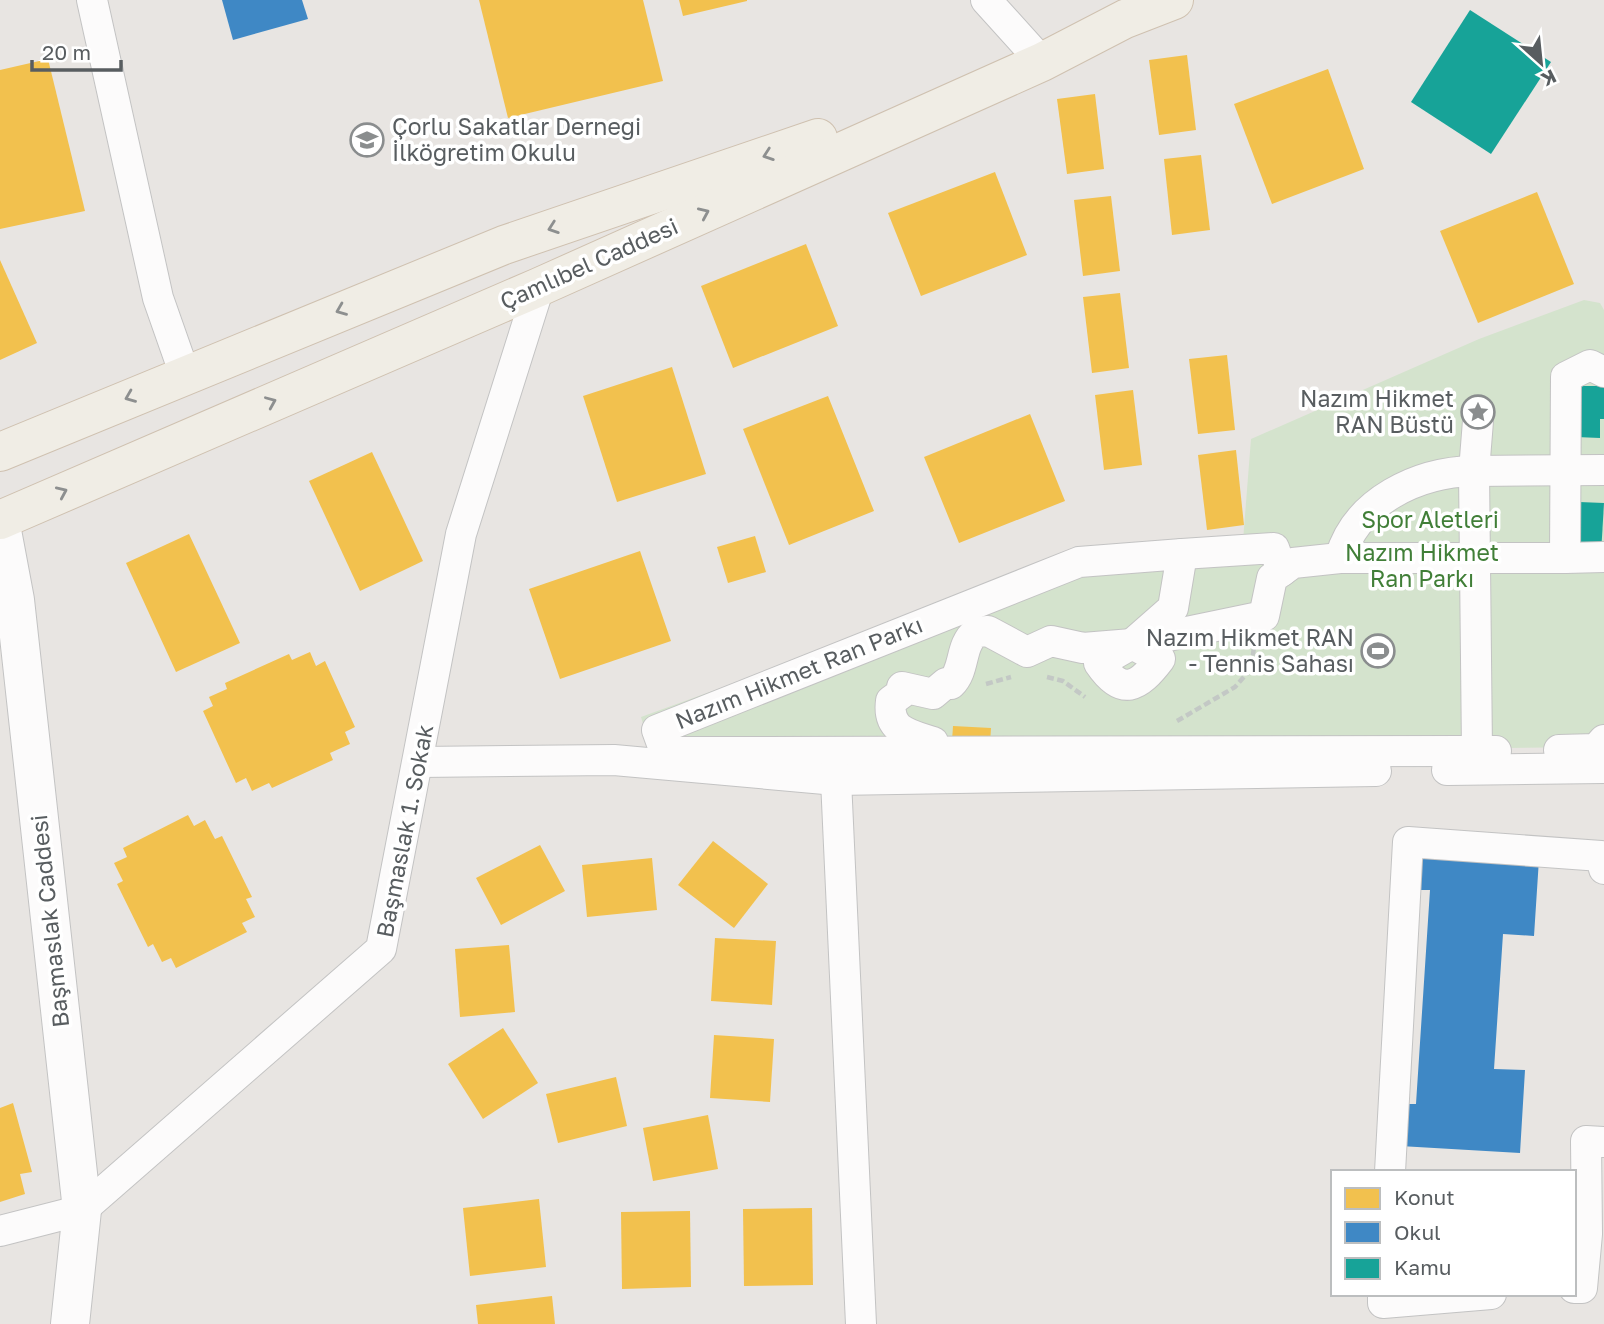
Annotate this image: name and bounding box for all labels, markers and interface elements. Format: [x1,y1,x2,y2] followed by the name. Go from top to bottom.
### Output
[32,28,121,72] scale bar
[1506,28,1576,98] north arrow
[42,39,91,65] text: 20 m
[1537,65,1560,92] text: K
[392,112,641,166] place label: Çorlu Sakatlar Derneği İlköğretim Okulu
[348,121,386,159] school or university icon: Çorlu Sakatlar Derneği İlköğretim Okulu
[763,147,775,161] one-way arrow
[697,207,710,221] one-way arrow
[495,211,682,315] street label: Çamlıbel Caddesi
[547,220,560,234] one-way arrow
[335,302,347,316] one-way arrow
[1300,384,1454,438] place label: Nazım Hikmet RAN Büstü
[125,388,137,402] one-way arrow
[1459,393,1497,431] place icon: Nazım Hikmet RAN Büstü
[264,396,277,410] one-way arrow
[55,486,67,500] one-way arrow
[1361,505,1499,533] park label: Spor Aletleri
[1345,538,1499,592] park label: Nazım Hikmet Ran Parkı
[671,610,926,735] street label: Nazım Hikmet Ran Parkı
[1146,623,1354,677] place label: Nazım Hikmet RAN - Tennis Sahası
[1359,632,1397,670] sports icon: Nazım Hikmet RAN - Tennis Sahası
[370,722,438,940] street label: Başmaslak 1. Sokak
[24,813,74,1029] street label: Başmaslak Caddesi
[1331,1170,1576,1296] legend
[1394,1184,1455,1210] text: Konut
[1394,1219,1441,1245] text: Okul
[1394,1254,1451,1280] text: Kamu

